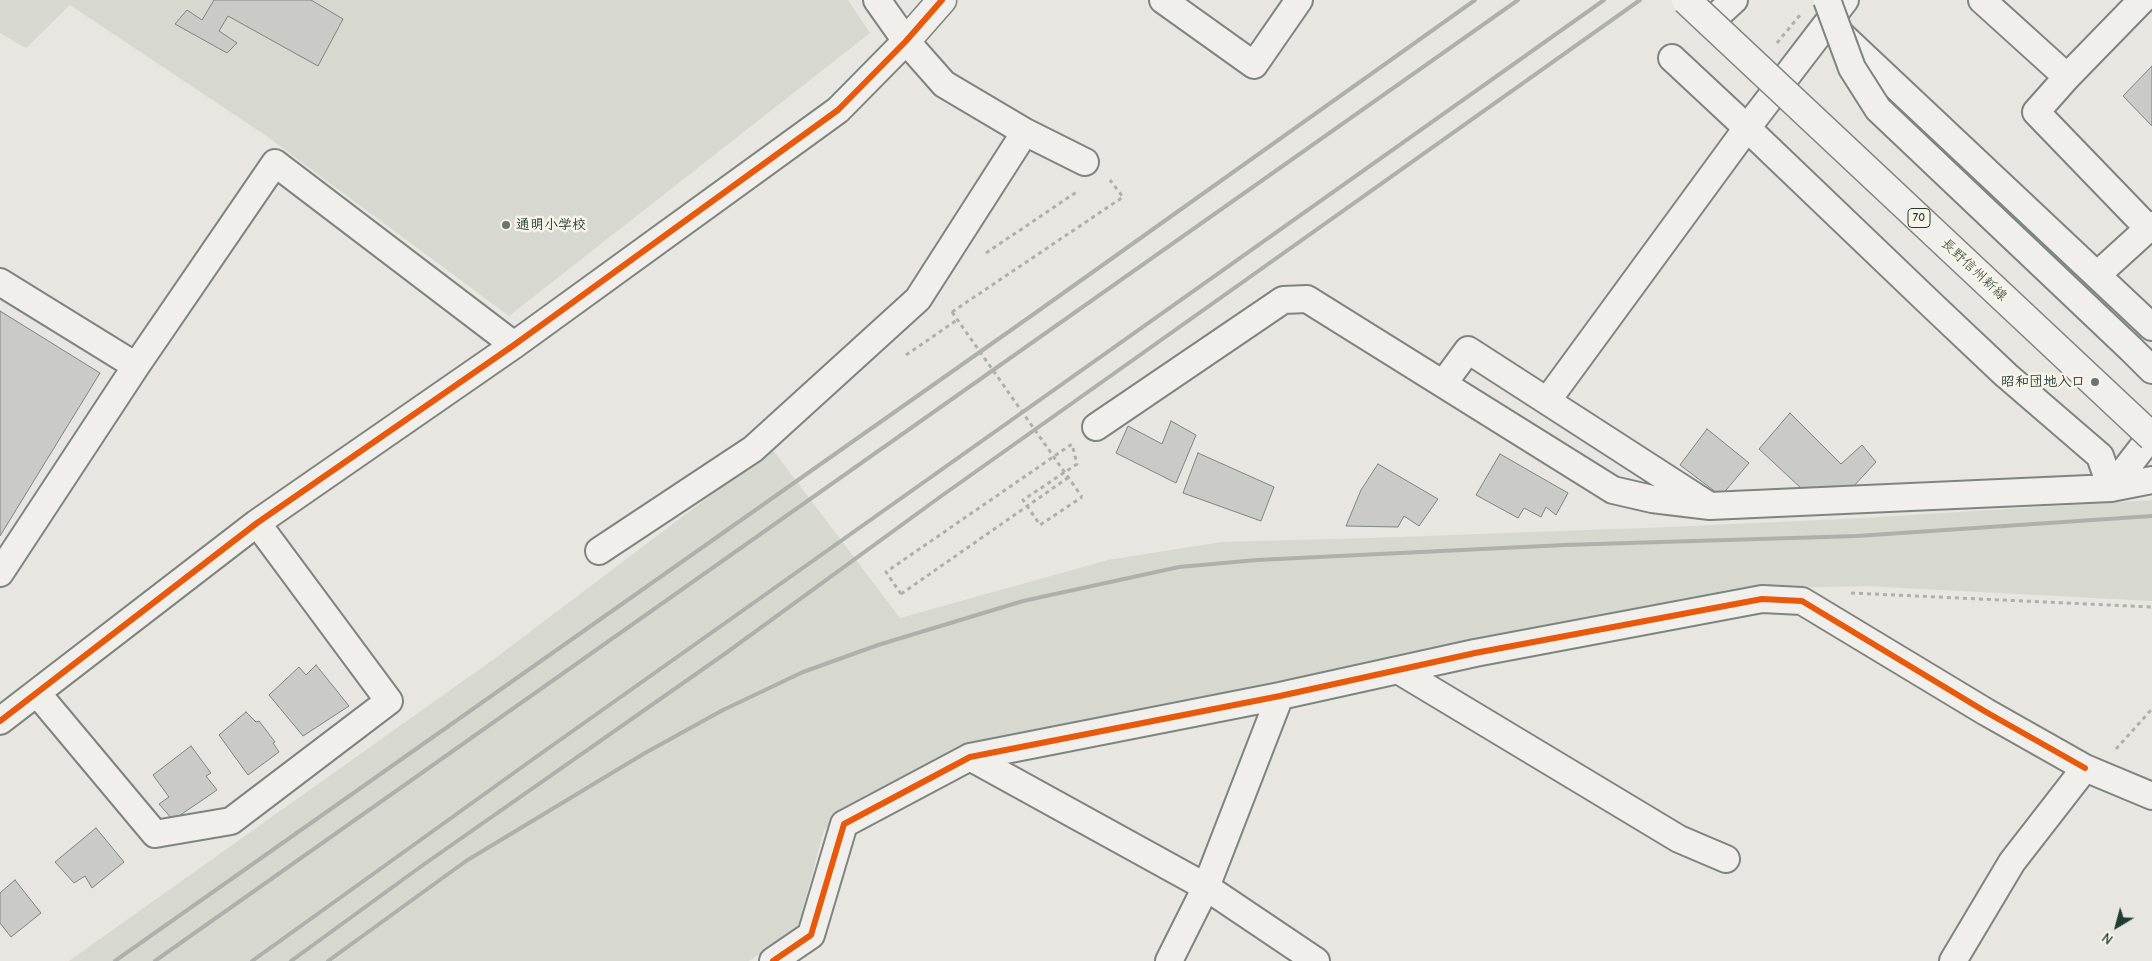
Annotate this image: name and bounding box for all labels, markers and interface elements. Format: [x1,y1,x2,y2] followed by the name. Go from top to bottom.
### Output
[1908,208,1930,228] road number: 70
[516,217,586,233] place label: 通明小学校
[500,219,512,231] marker: 通明小学校
[1938,235,2010,305] street label: 長野信州新線
[2001,374,2085,390] place label: 昭和団地入口
[2089,376,2101,388] marker: 昭和団地入口
[2092,901,2142,951] north arrow
[2099,929,2116,948] text: N

